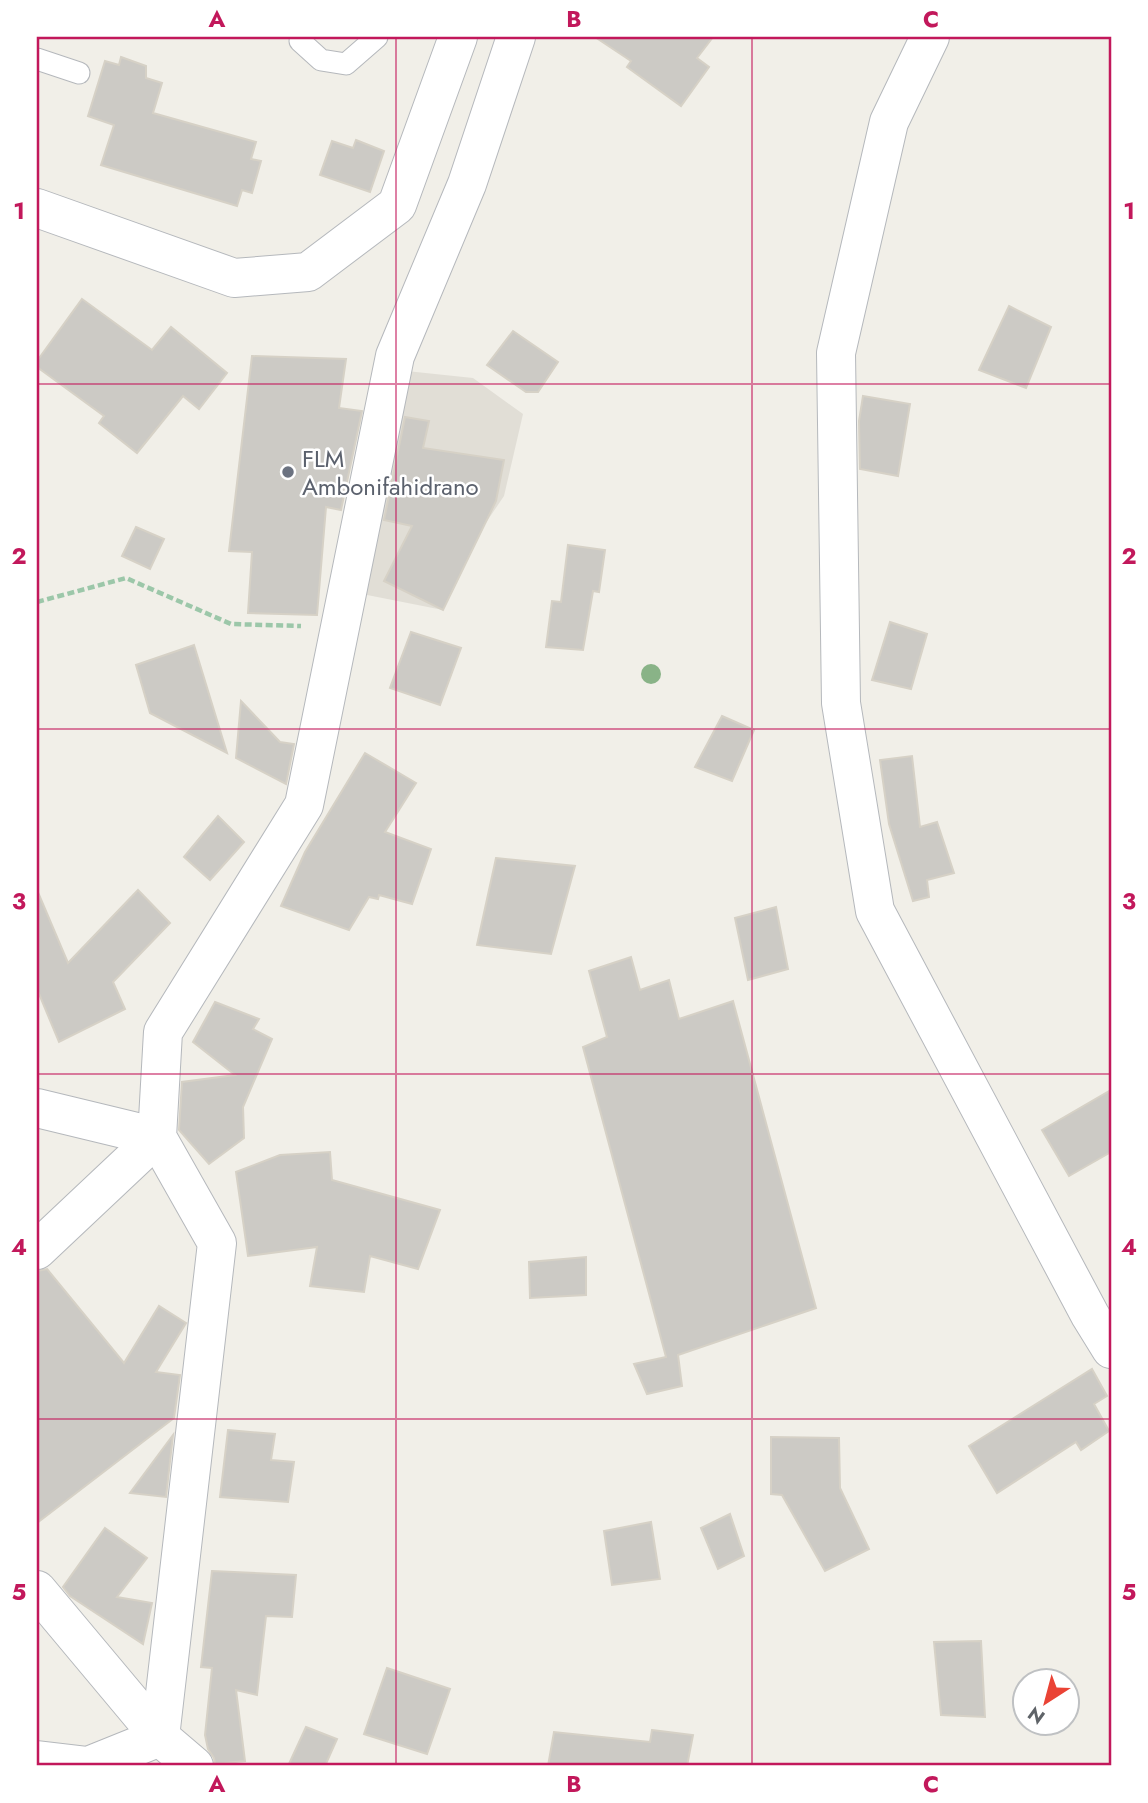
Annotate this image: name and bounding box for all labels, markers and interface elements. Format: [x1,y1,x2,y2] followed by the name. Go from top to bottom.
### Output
[208,2,226,36] text: A
[566,2,582,36] text: B
[923,2,939,36] text: C
[13,194,25,228] text: 1
[1123,194,1135,228] text: 1
[302,441,479,504] place label: FLM Ambonifahidrano
[280,464,296,480] marker: FLM Ambonifahidrano
[11,539,27,573] text: 2
[1121,539,1137,573] text: 2
[12,884,26,918] text: 3
[1122,884,1136,918] text: 3
[11,1230,27,1264] text: 4
[1121,1230,1137,1264] text: 4
[12,1575,26,1609] text: 5
[1122,1575,1136,1609] text: 5
[1012,1666,1082,1736] north arrow
[1022,1700,1050,1731] text: N
[208,1767,226,1801] text: A
[566,1767,582,1801] text: B
[923,1767,939,1801] text: C

